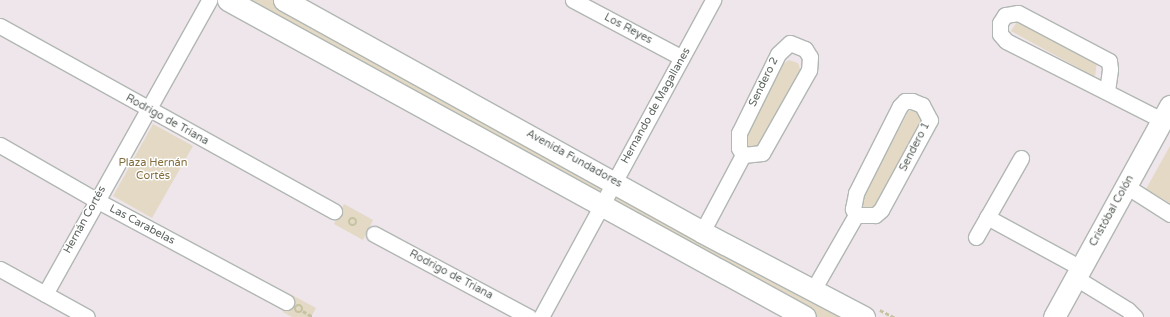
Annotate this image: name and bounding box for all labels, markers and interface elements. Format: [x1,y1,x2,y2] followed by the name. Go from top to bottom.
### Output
[602,11,654,47] street label: Los Reyes
[619,46,693,166] street label: Hernando de Magallanes
[746,55,782,109] street label: Sendero 2
[123,92,211,148] street label: Rodrigo de Triana
[897,120,933,174] street label: Sendero 1
[524,127,624,191] street label: Avenida Fundadores
[119,157,187,183] park label: Plaza Hernán Cortés
[1087,173,1137,249] street label: Cristóbal Colón
[61,184,109,256] street label: Hernán Cortés
[107,202,177,248] street label: Las Carabelas
[407,247,495,303] street label: Rodrigo de Triana

